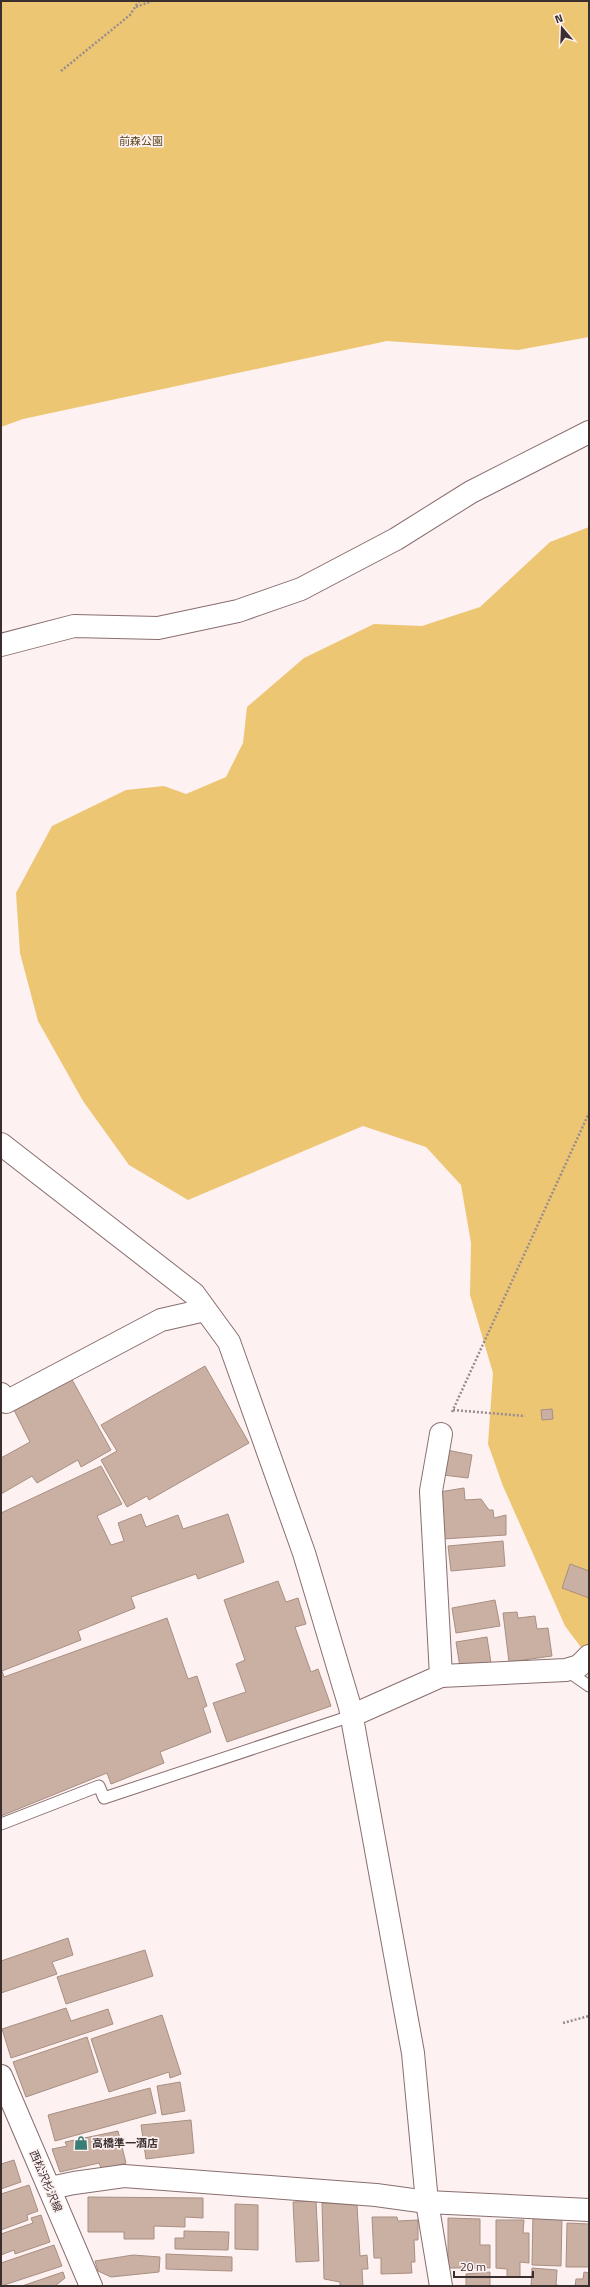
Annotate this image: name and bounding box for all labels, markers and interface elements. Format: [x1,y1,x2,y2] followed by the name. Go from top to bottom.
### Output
[542,8,582,48] north arrow
[553,10,565,27] text: N
[119,133,163,149] park label: 前森公園
[73,2135,89,2151] shop icon: 高橋準一酒店
[92,2135,158,2151] place label: 高橋準一酒店
[26,2147,66,2215] street label: 西松沢杉沢線
[454,2253,533,2279] scale bar
[460,2257,486,2276] text: 20 m

